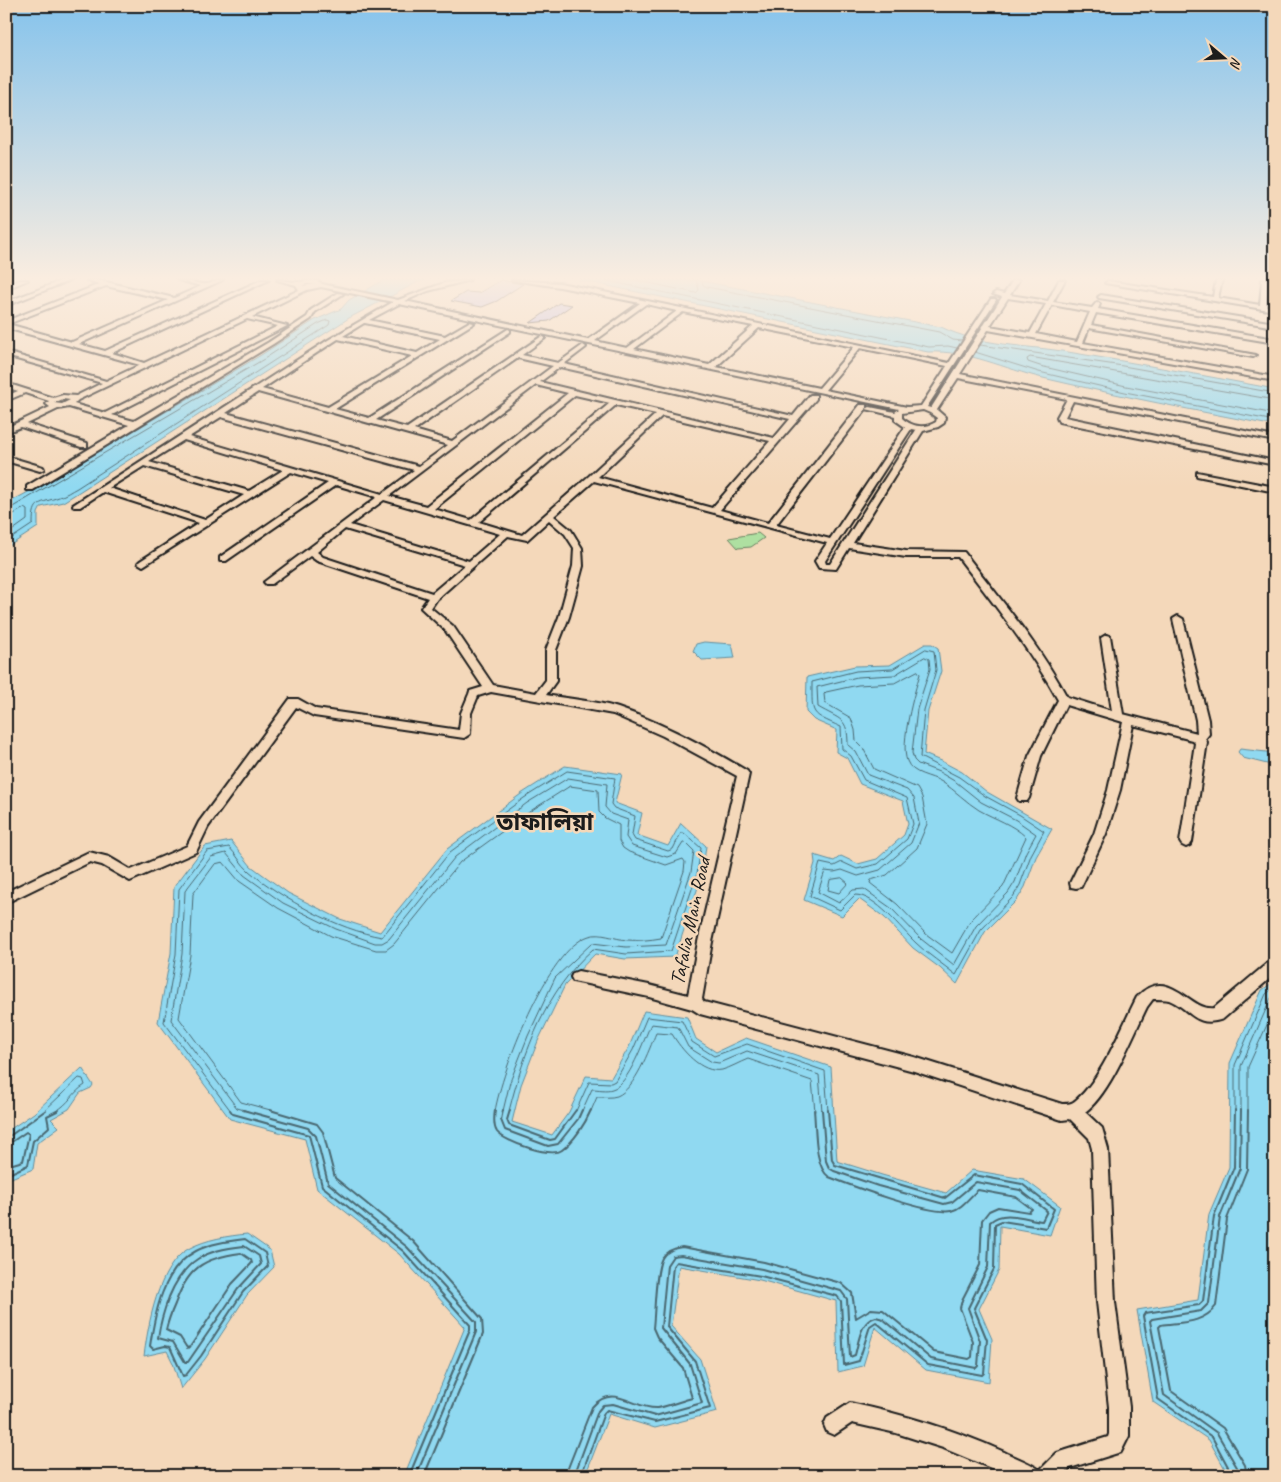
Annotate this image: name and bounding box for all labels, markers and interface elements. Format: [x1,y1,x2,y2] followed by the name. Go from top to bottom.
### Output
[1198,32,1248,82] north arrow
[1226,55,1245,71] text: N
[496,807,595,837] district label: তাফালিয়া
[664,851,717,987] street label: Tafalia Main Road

